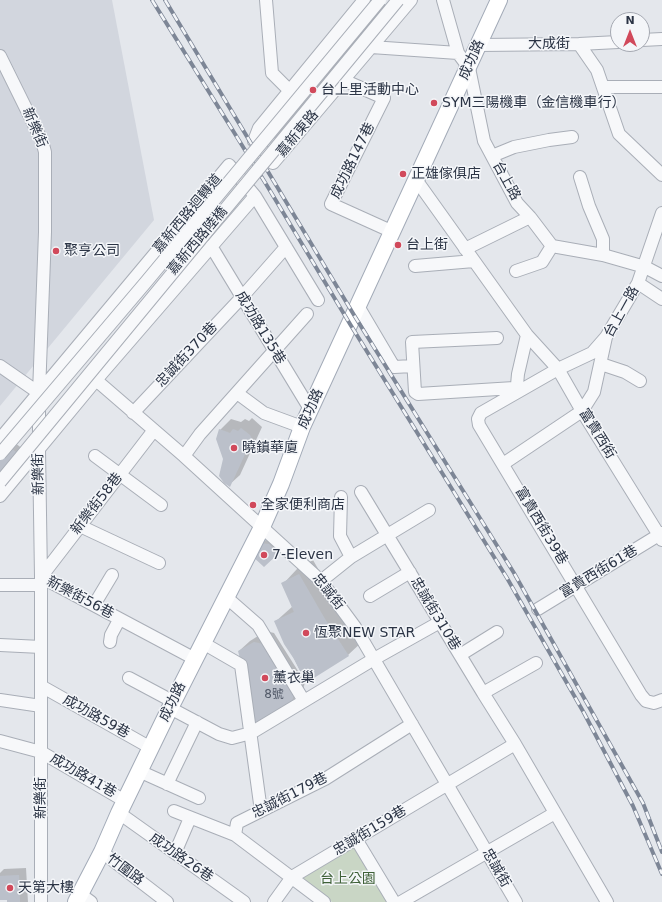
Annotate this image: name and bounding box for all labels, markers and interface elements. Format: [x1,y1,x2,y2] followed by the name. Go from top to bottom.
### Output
[610,12,650,52] north arrow
[625,14,635,27] text: N
[528,36,570,52] street label: 大成街
[456,37,488,83] street label: 成功路
[321,82,419,98] place label: 台上里活動中心
[308,85,318,95] marker: 台上里活動中心
[442,95,626,111] place label: SYM三陽機車（金信機車行）
[429,98,439,108] marker: SYM三陽機車（金信機車行）
[18,105,50,151] street label: 新樂街
[274,107,322,161] street label: 嘉新東路
[327,120,379,202] street label: 成功路147巷
[488,159,524,203] street label: 台上路
[411,166,481,182] place label: 正雄傢俱店
[398,169,408,179] marker: 正雄傢俱店
[150,171,226,257] street label: 嘉新西路迴轉道
[165,203,231,279] street label: 嘉新西路陸橋
[406,237,448,253] place label: 台上街
[393,240,403,250] marker: 台上街
[64,243,120,259] place label: 聚亨公司
[51,246,61,256] marker: 聚亨公司
[601,283,643,341] street label: 台上一路
[231,288,289,368] street label: 成功路135巷
[153,319,221,391] street label: 忠誠街370巷
[295,386,327,432] street label: 成功路
[575,406,619,462] street label: 富貴西街
[242,440,298,456] place label: 曉鎮華廈
[229,443,239,453] marker: 曉鎮華廈
[30,453,48,495] street label: 新樂街
[68,470,126,538] street label: 新樂街58巷
[511,484,571,568] street label: 富貴西街39巷
[261,497,345,513] place label: 全家便利商店
[248,500,258,510] marker: 全家便利商店
[557,542,641,602] street label: 富貴西街61巷
[272,547,333,563] place label: 7-Eleven
[259,550,269,560] marker: 7-Eleven
[308,570,348,614] street label: 忠誠街
[43,573,117,623] street label: 新樂街56巷
[406,574,464,654] street label: 忠誠街310巷
[314,625,415,641] place label: 恆聚NEW STAR
[301,628,311,638] marker: 恆聚NEW STAR
[273,670,315,686] place label: 薰衣巢
[260,673,270,683] marker: 薰衣巢
[156,679,190,725] street label: 成功路
[264,688,284,702] house number: 8號
[60,692,132,742] street label: 成功路59巷
[47,750,119,802] street label: 成功路41巷
[249,770,331,822] street label: 忠誠街179巷
[33,777,49,819] street label: 新樂街
[330,802,410,860] street label: 忠誠街159巷
[146,830,216,886] street label: 成功路26巷
[478,846,514,890] street label: 忠誠街
[103,851,147,889] street label: 竹圍路
[320,871,376,887] park label: 台上公園
[18,880,74,896] place label: 天第大樓
[5,883,15,893] marker: 天第大樓

